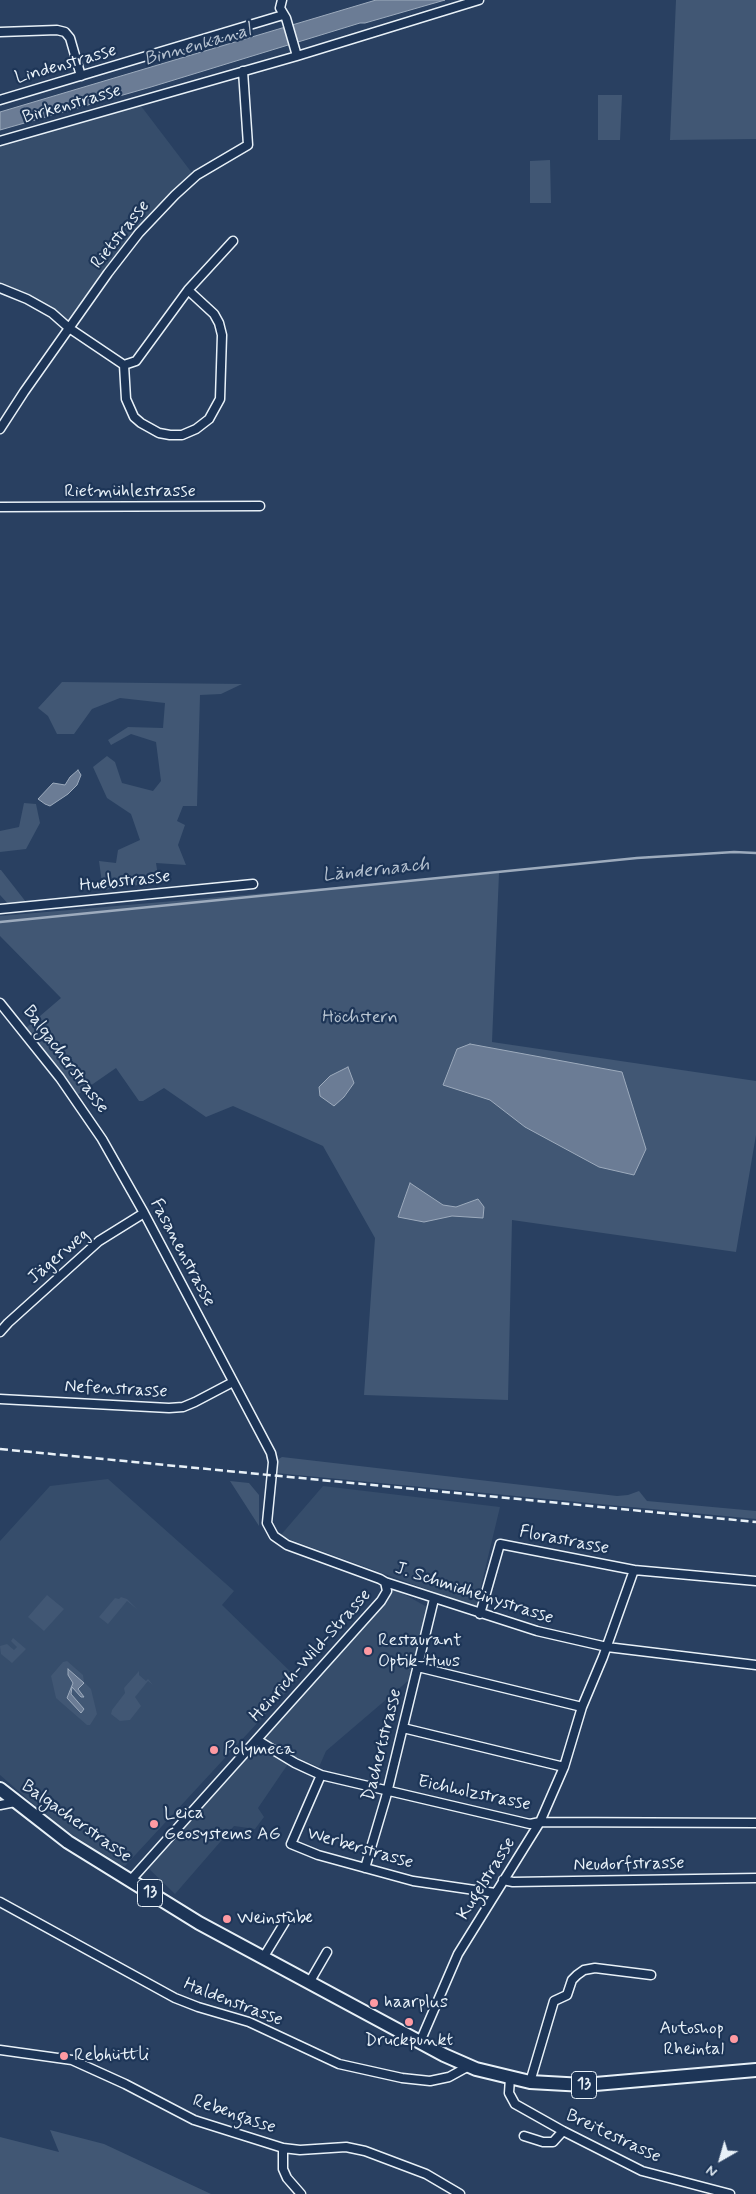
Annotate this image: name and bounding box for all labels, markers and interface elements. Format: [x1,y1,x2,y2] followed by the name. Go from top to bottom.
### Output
[142,20,254,72] water label: Binnenkanal
[13,40,119,90] street label: Lindenstrasse
[20,81,124,129] street label: Birkenstrasse
[87,196,155,274] street label: Rietstrasse
[64,481,196,503] street label: Rietmühlestrasse
[322,854,430,888] water label: Ländernaach
[79,866,171,898] street label: Huebstrasse
[17,1002,113,1118] street label: Balgacherstrasse
[322,1007,398,1029] park label: Höchstern
[145,1195,219,1311] street label: Fasanenstrasse
[24,1225,94,1289] street label: Jägerweg
[64,1377,168,1403] street label: Nefenstrasse
[517,1522,611,1560] street label: Florastrasse
[392,1558,556,1630] street label: J. Schmidheinystrasse
[246,1585,376,1727] street label: Heinrich-Wild-Strasse
[378,1630,462,1672] place label: Restaurant Optik-Huus
[362,1645,374,1657] marker: Restaurant Optik-Huus
[359,1687,407,1803] street label: Dachertstrasse
[224,1739,295,1761] place label: Polymeca
[208,1744,220,1756] marker: Polymeca
[416,1771,532,1817] street label: Eichholzstrasse
[17,1776,135,1868] street label: Balgacherstrasse
[164,1803,281,1846] place label: Leica Geosystems AG
[148,1818,160,1830] marker: Leica Geosystems AG
[304,1824,416,1874] street label: Werberstrasse
[453,1834,521,1924] street label: Kugelstrasse
[573,1853,685,1877] street label: Neudorfstrasse
[138,1880,162,1906] road number: 13
[237,1908,313,1930] place label: Weinstube
[221,1913,233,1925] marker: Weinstube
[180,1974,286,2032] street label: Haldenstrasse
[384,1992,448,2014] place label: haarplus
[368,1997,380,2009] marker: haarplus
[403,2016,415,2028] marker: Druckpunkt
[659,2018,724,2060] place label: Autoshop Rheintal
[365,2030,453,2052] place label: Druckpunkt
[728,2033,740,2045] marker: Autoshop Rheintal
[74,2045,149,2067] place label: Rebhüttli
[58,2050,70,2062] marker: Rebhüttli
[572,2072,596,2098] road number: 13
[190,2091,278,2139] street label: Rebengasse
[562,2106,664,2168] street label: Breitestrasse
[696,2134,746,2184] north arrow
[703,2161,721,2181] text: N

